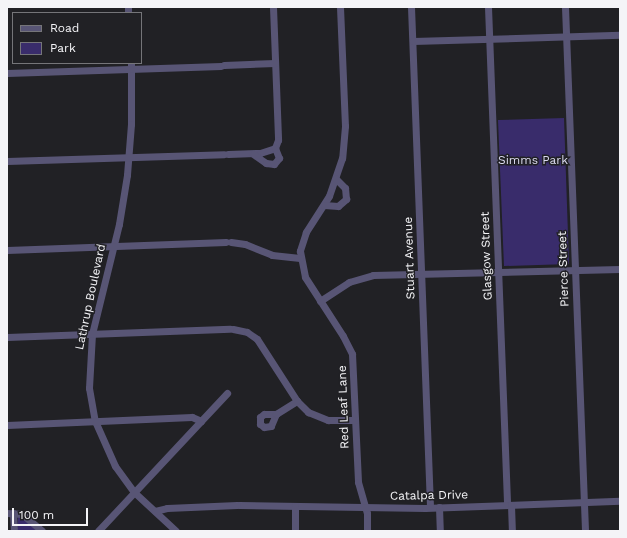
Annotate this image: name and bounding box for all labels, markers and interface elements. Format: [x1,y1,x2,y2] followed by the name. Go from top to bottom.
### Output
[12,12,142,64] legend
[50,21,79,35] text: Road
[50,41,76,55] text: Park
[498,154,568,168] park label: Simms Park
[478,211,496,301] street label: Glasgow Street
[401,216,419,300] street label: Stuart Avenue
[555,231,573,307] street label: Pierce Street
[73,243,109,351] street label: Lathrup Boulevard
[335,365,353,449] street label: Red Leaf Lane
[390,488,468,504] street label: Catalpa Drive
[14,500,90,526] scale bar
[19,508,54,522] text: 100 m

